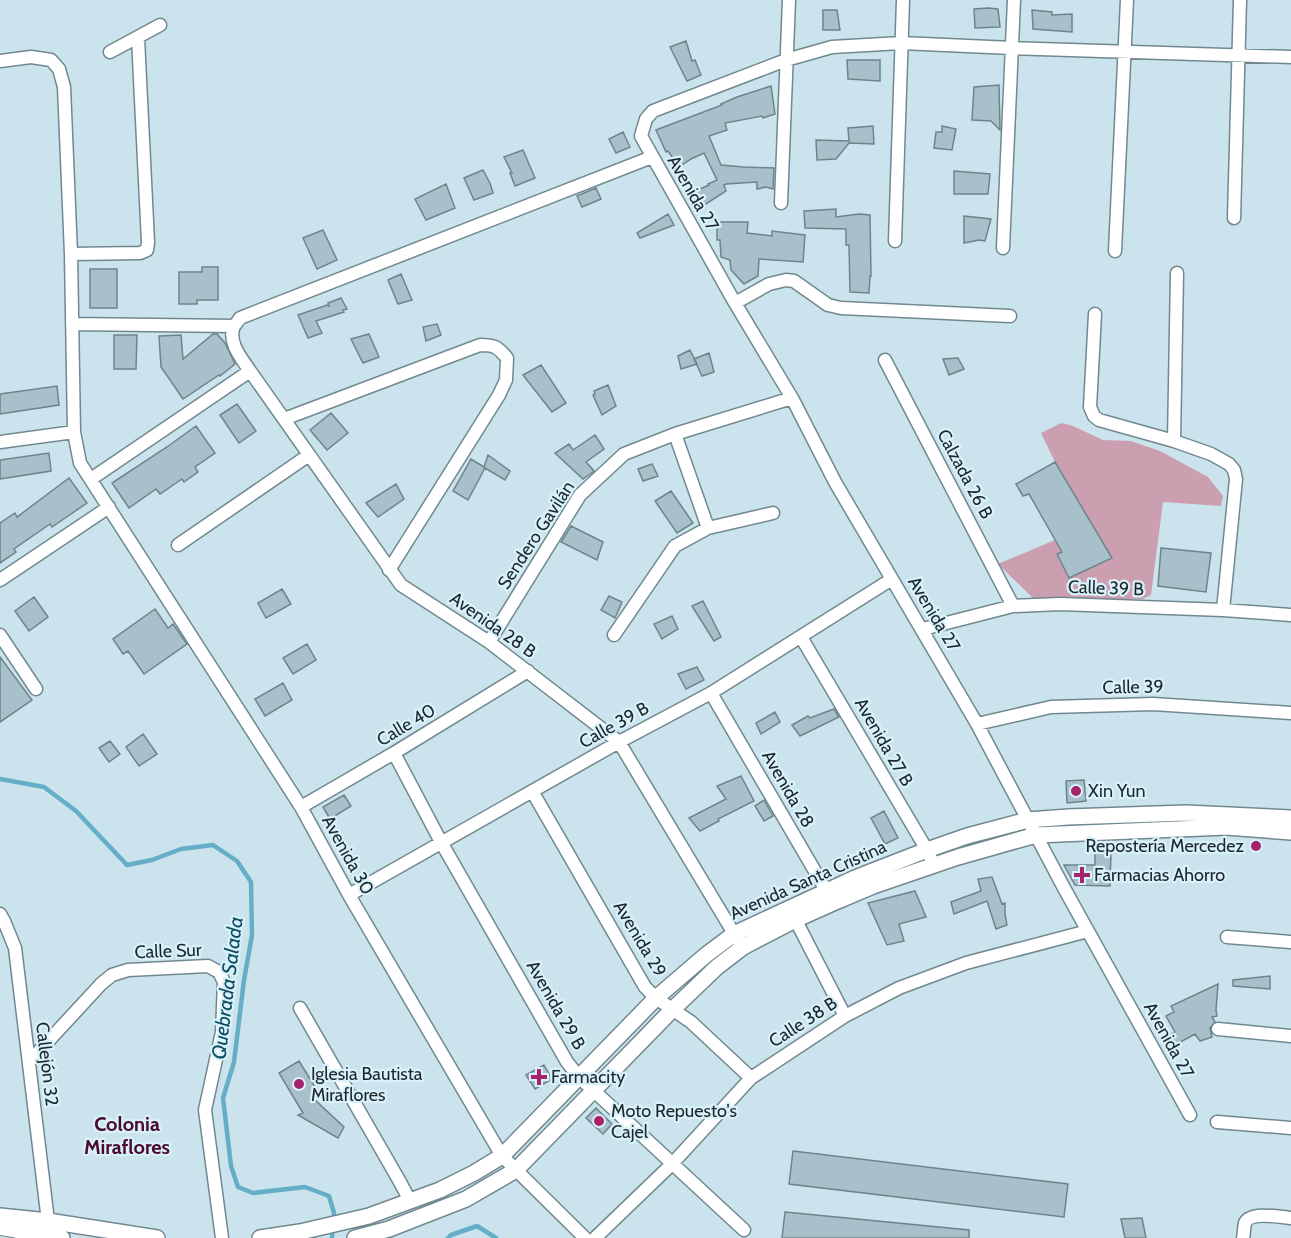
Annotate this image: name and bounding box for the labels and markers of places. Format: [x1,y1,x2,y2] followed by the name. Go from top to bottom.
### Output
[1088,780,1146,802] place label: Xin Yun
[1069,784,1083,798] marker: Xin Yun
[1085,835,1245,857] place label: Repostería Mercedez
[1249,839,1263,853] marker: Repostería Mercedez
[1094,864,1225,886] place label: Farmacias Ahorro
[1075,868,1089,882] marker: Farmacias Ahorro
[311,1063,423,1106] place label: Iglesia Bautista Miraflores
[551,1066,625,1088] place label: Farmacity
[532,1070,546,1084] marker: Farmacity
[292,1077,306,1091] marker: Iglesia Bautista Miraflores
[611,1100,737,1143] place label: Moto Repuesto's Cajel
[592,1114,606,1128] marker: Moto Repuesto's Cajel

